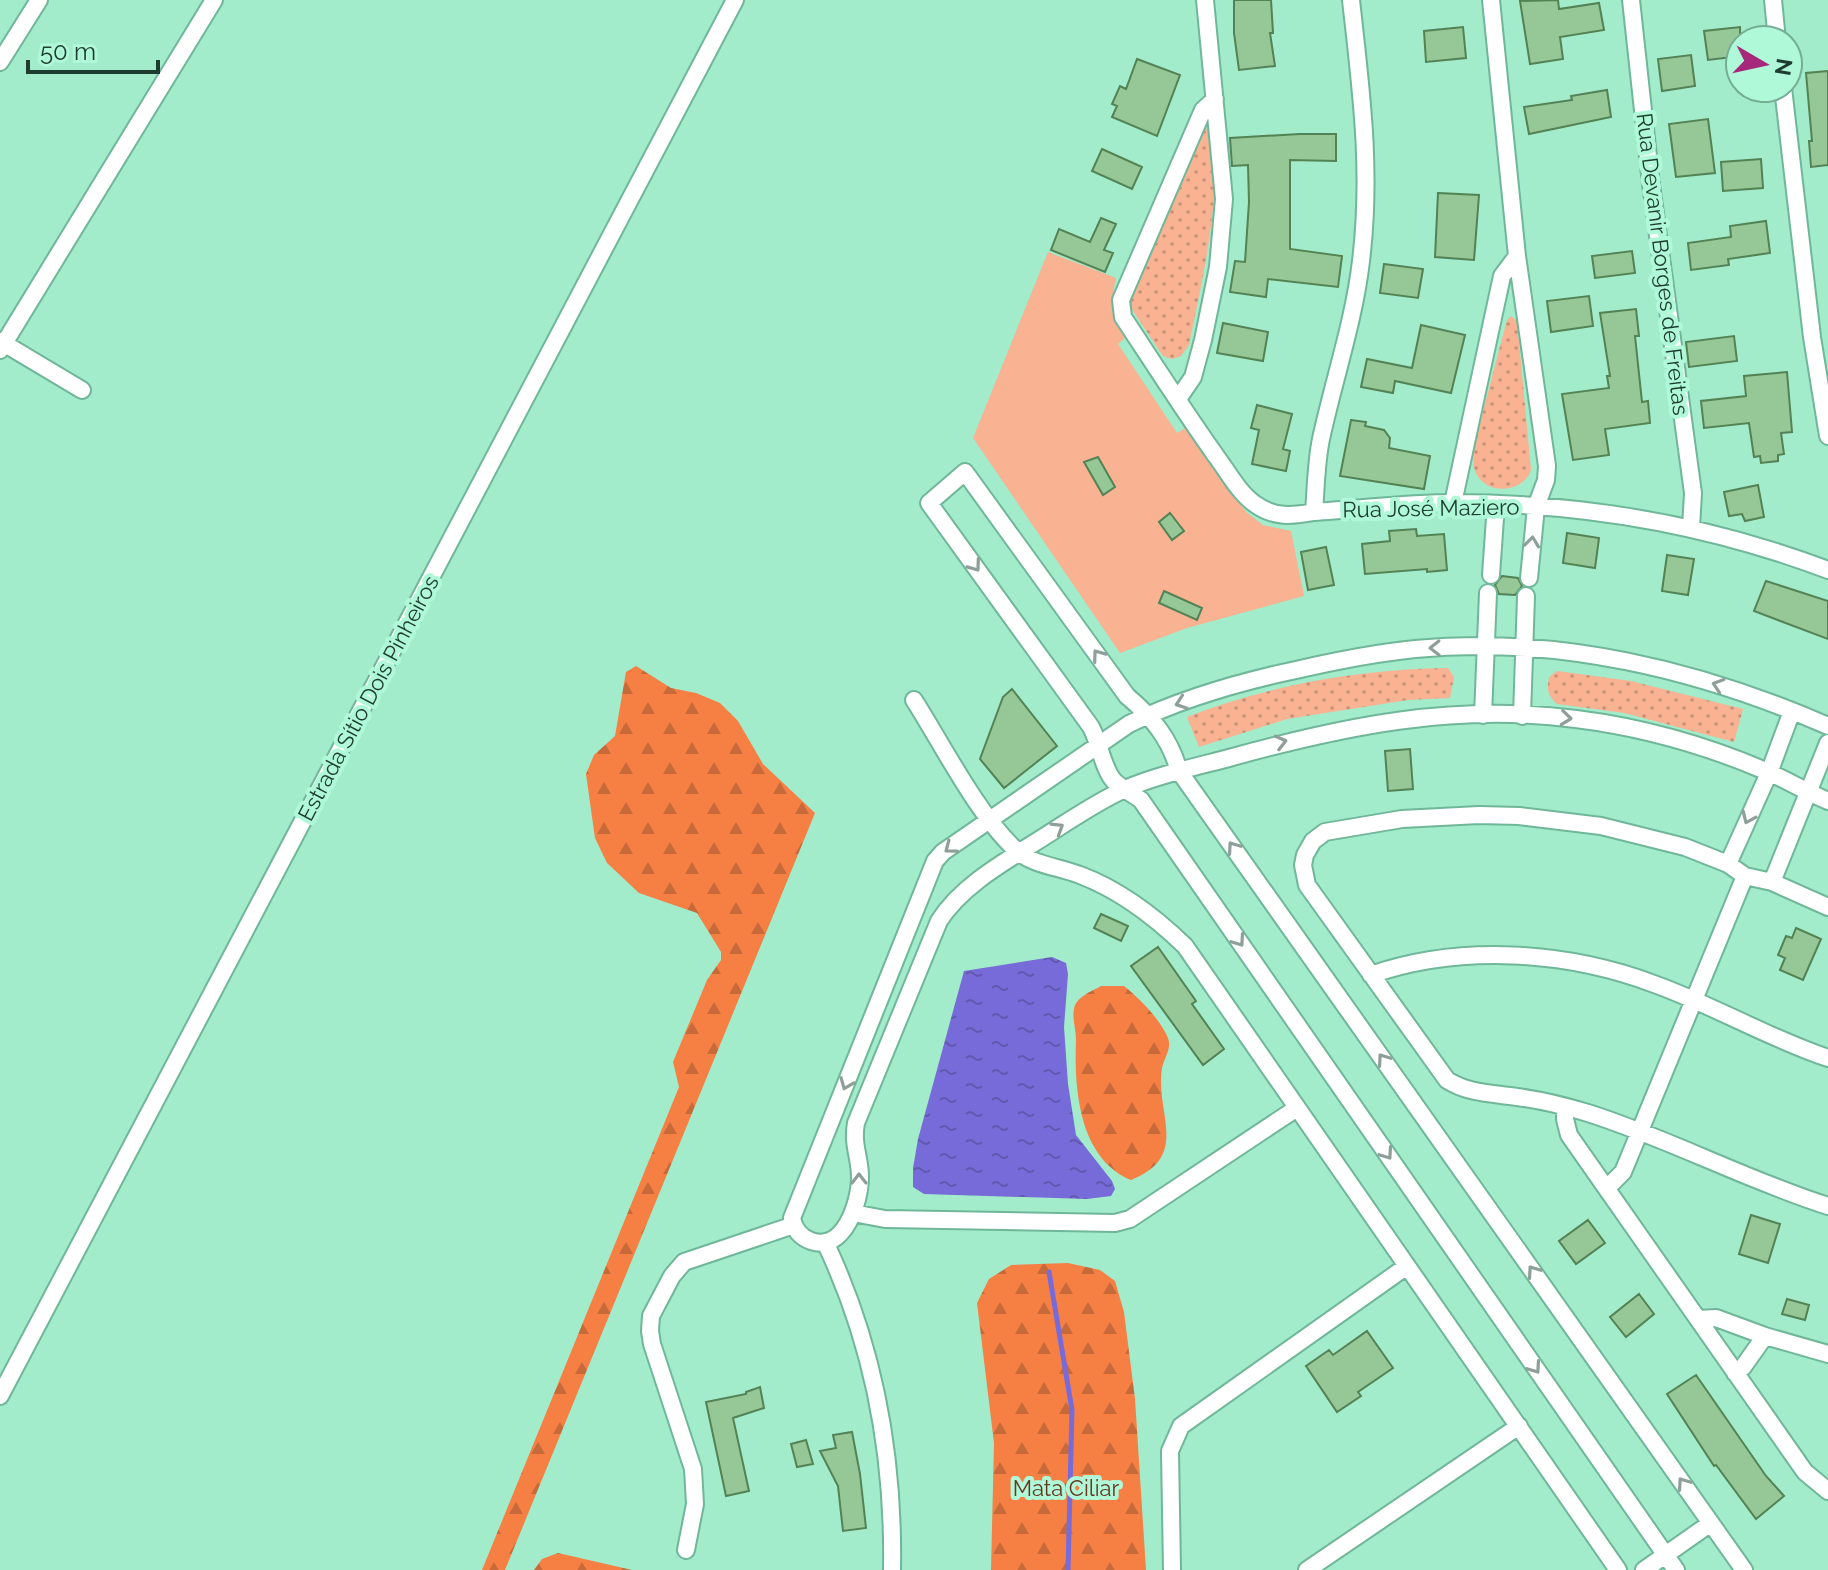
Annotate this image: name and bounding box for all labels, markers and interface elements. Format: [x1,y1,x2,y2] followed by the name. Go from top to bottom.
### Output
[28,24,158,74] scale bar
[1724,24,1804,104] north arrow
[40,37,96,66] text: 50 m
[1770,57,1798,77] text: N
[1632,111,1694,417] street label: Rua Devanir Borges de Freitas
[1342,493,1520,523] street label: Rua José Maziero
[1523,536,1540,549] one-way arrow
[965,557,980,572] one-way arrow
[292,571,444,825] street label: Estrada Sítio Dois Pinheiros
[1428,639,1441,657] one-way arrow
[1093,650,1108,664] one-way arrow
[1712,679,1726,695] one-way arrow
[1175,694,1189,710] one-way arrow
[1560,710,1573,727] one-way arrow
[1274,735,1287,752] one-way arrow
[1742,810,1758,824] one-way arrow
[1050,822,1064,837] one-way arrow
[944,839,959,853] one-way arrow
[1228,841,1242,855] one-way arrow
[1229,932,1244,946] one-way arrow
[1378,1053,1393,1068] one-way arrow
[839,1076,855,1090] one-way arrow
[1377,1146,1392,1160] one-way arrow
[850,1172,868,1184] one-way arrow
[1528,1266,1543,1280] one-way arrow
[1525,1359,1540,1373] one-way arrow
[1013,1475,1119,1501] park label: Mata Ciliar
[1678,1478,1693,1492] one-way arrow

